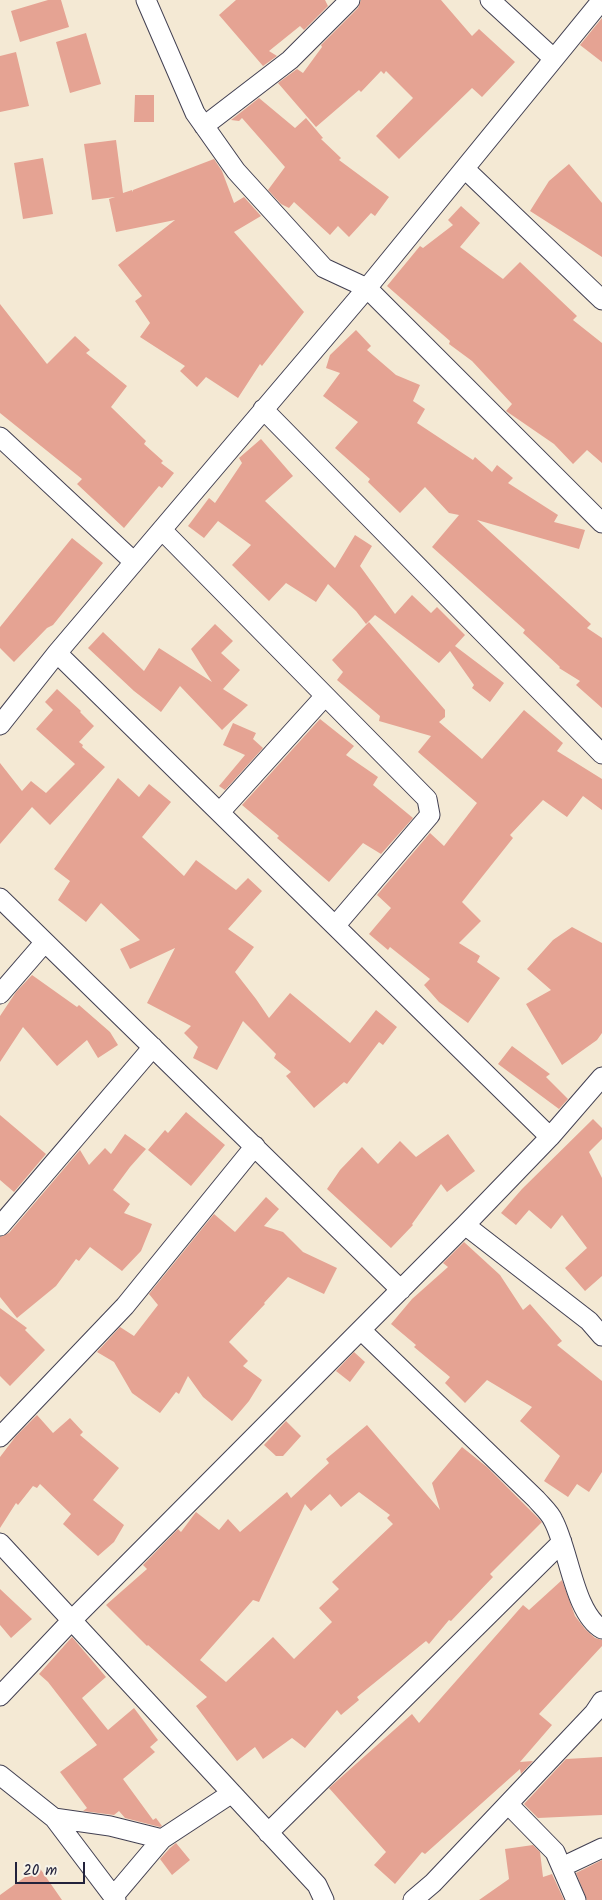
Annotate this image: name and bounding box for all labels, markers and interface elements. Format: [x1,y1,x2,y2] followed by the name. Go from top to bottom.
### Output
[18,1852,88,1884] scale bar
[23,1859,57,1883] text: 20 m

